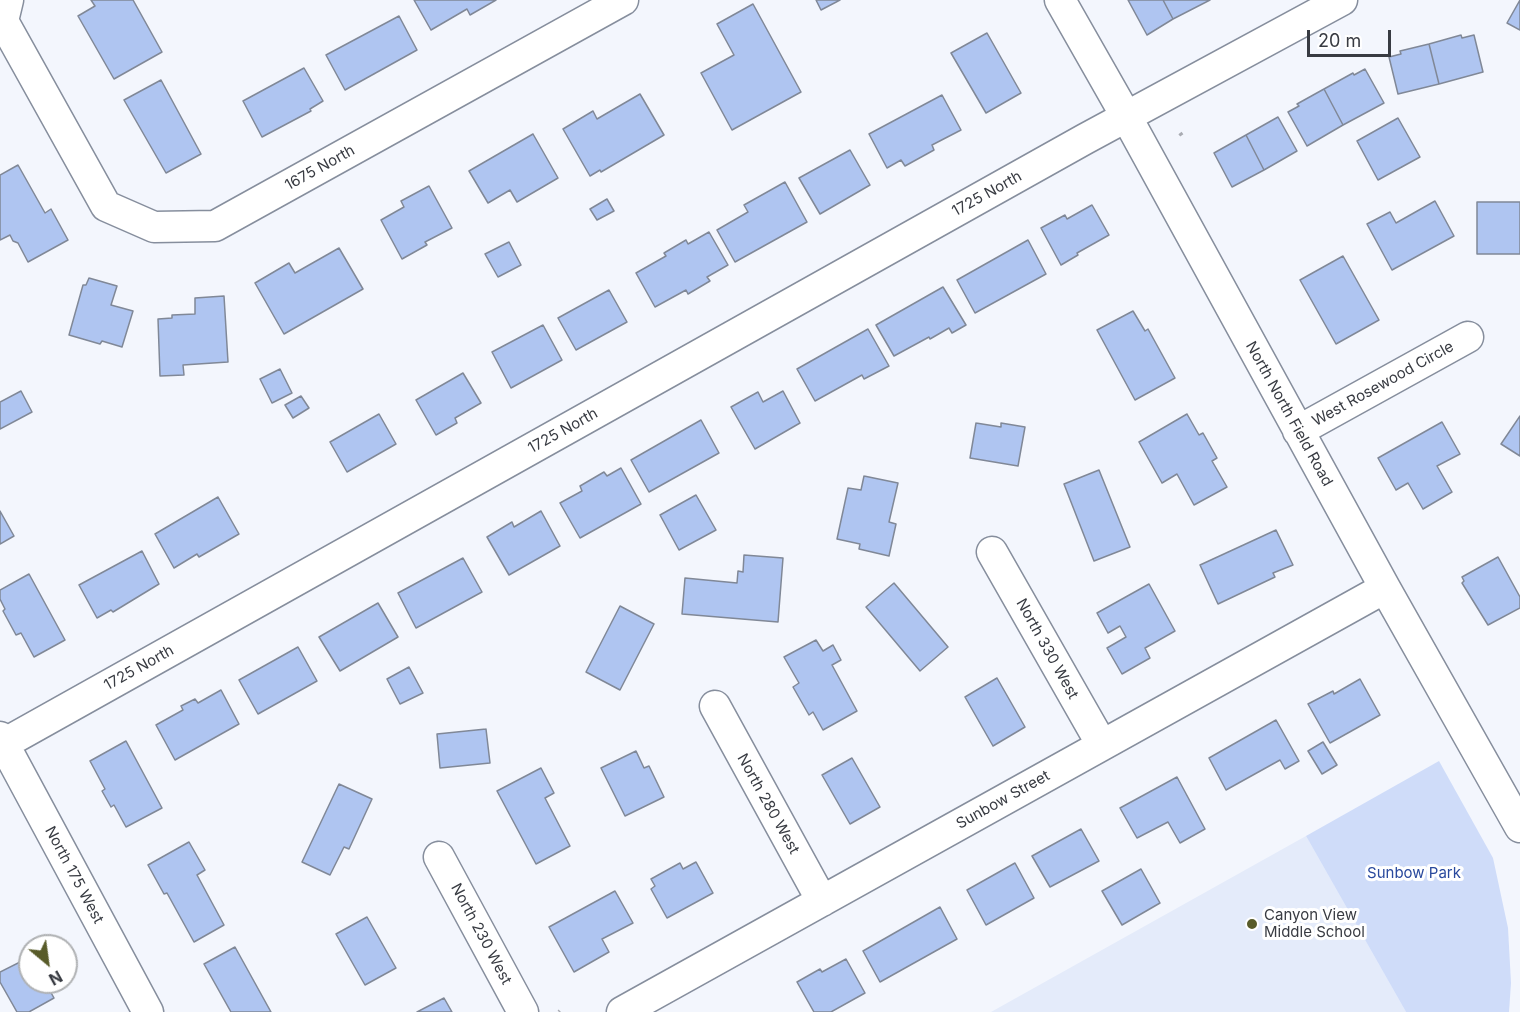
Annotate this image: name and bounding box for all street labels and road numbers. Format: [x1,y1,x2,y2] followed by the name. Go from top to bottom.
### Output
[282,141,358,195] street label: 1675 North
[949,167,1025,221] street label: 1725 North
[1242,338,1336,490] street label: North North Field Road
[1309,338,1457,430] street label: West Rosewood Circle
[525,404,601,458] street label: 1725 North
[1012,596,1082,702] street label: North 330 West
[101,641,177,695] street label: 1725 North
[733,751,803,857] street label: North 280 West
[953,767,1053,833] street label: Sunbow Street
[41,823,107,927] street label: North 175 West
[447,880,515,988] street label: North 230 West

